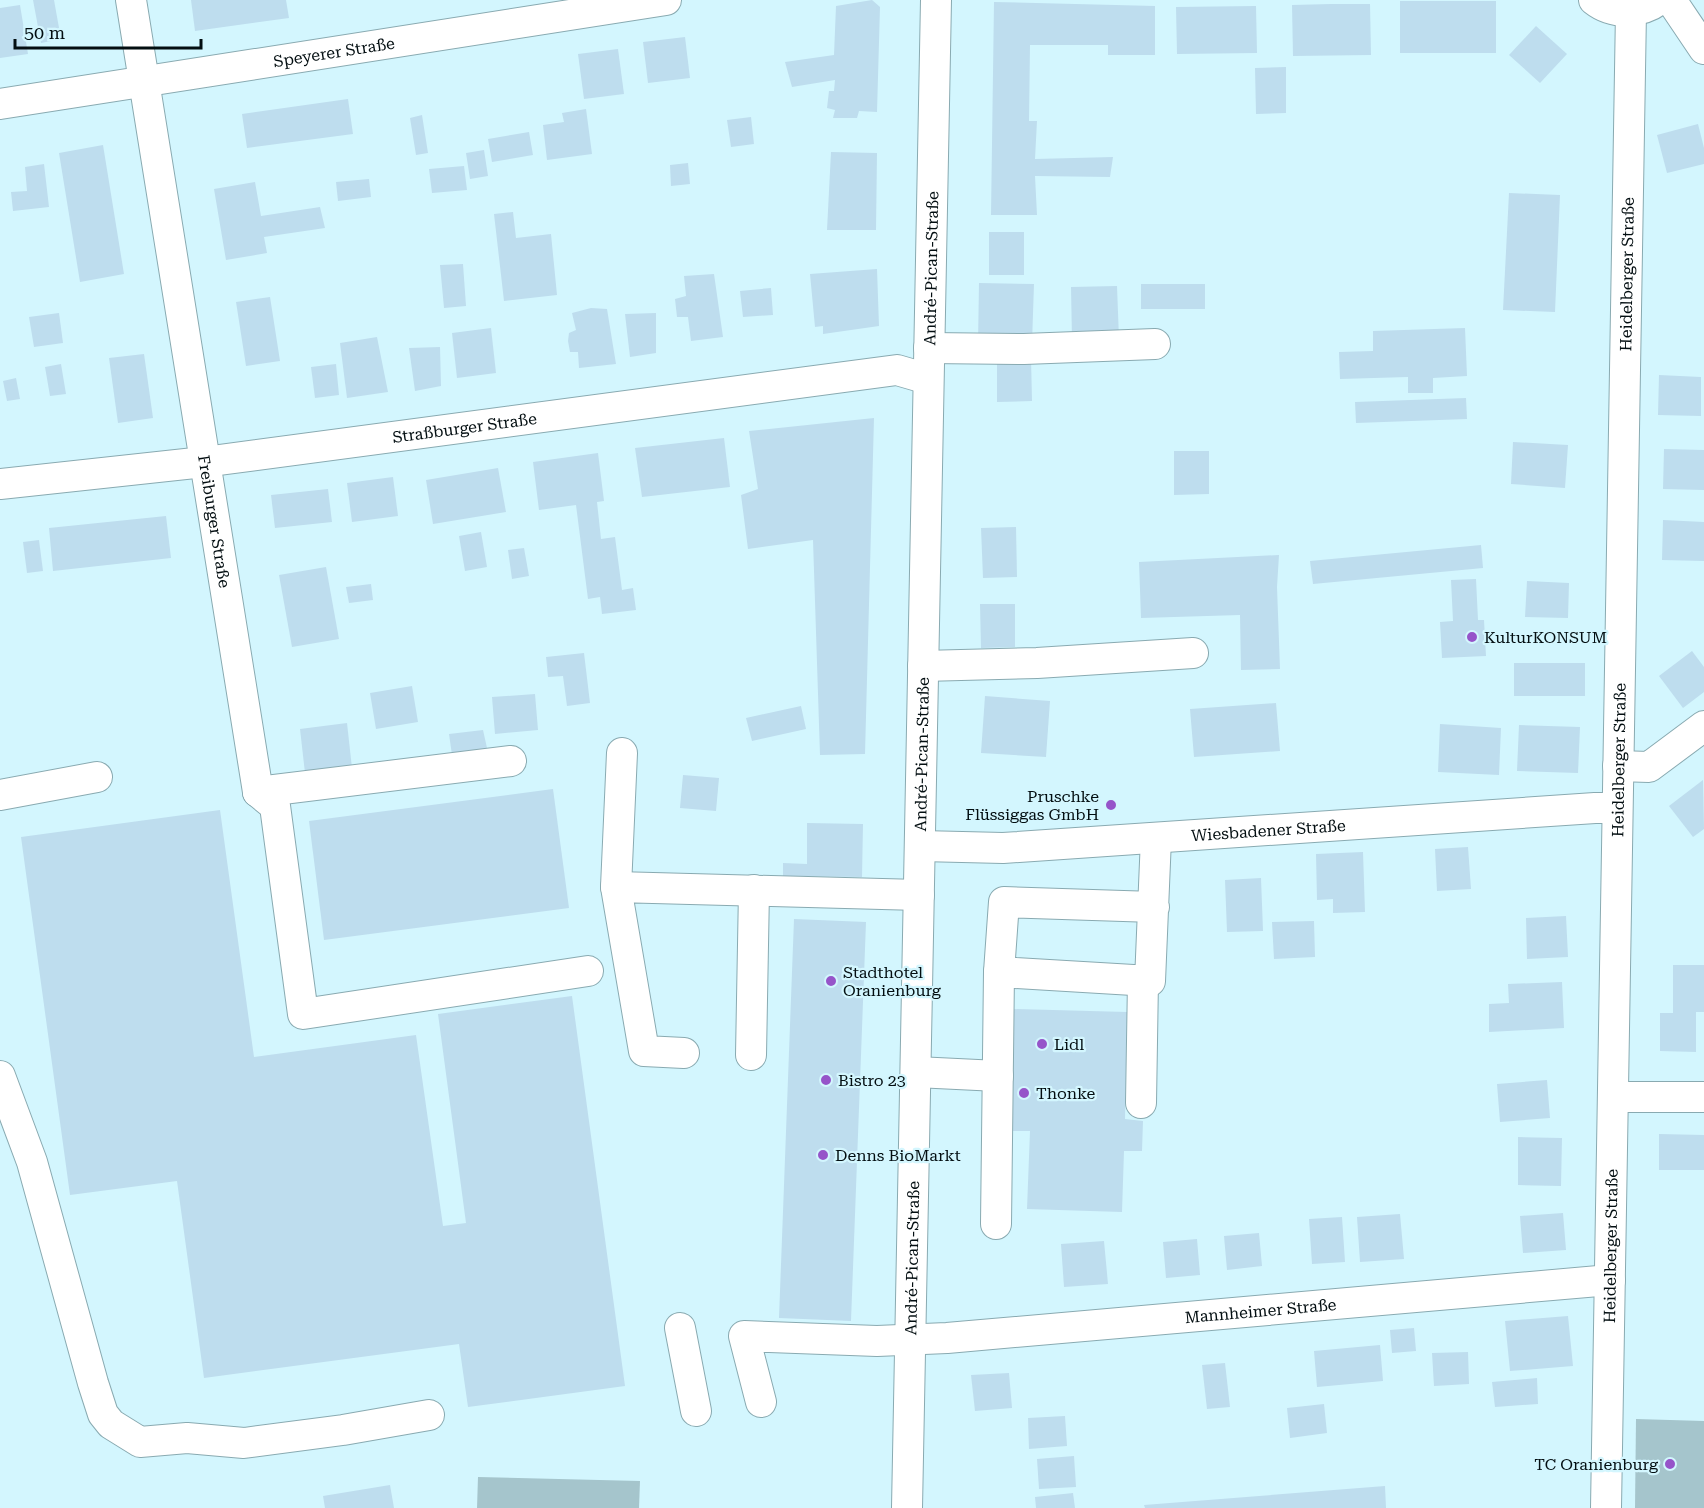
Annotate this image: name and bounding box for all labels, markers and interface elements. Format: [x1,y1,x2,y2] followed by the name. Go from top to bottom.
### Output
[15,12,201,50] scale bar
[24,22,65,43] text: 50 m
[272,33,396,71] street label: Speyerer Straße
[920,191,942,346] street label: André-Pican-Straße
[1616,197,1638,351] street label: Heidelberger Straße
[391,409,538,447] street label: Straßburger Straße
[194,454,234,589] street label: Freiburger Straße
[1484,628,1607,647] place label: KulturKONSUM
[1465,630,1479,644] marker: KulturKONSUM
[911,677,933,831] street label: André-Pican-Straße
[1608,683,1630,837] street label: Heidelberger Straße
[965,787,1099,824] place label: Pruschke Flüssiggas GmbH
[1104,798,1118,812] marker: Pruschke Flüssiggas GmbH
[1190,816,1347,845] street label: Wiesbadener Straße
[843,963,942,1000] place label: Stadthotel Oranienburg
[824,974,838,988] marker: Stadthotel Oranienburg
[1054,1035,1084,1054] place label: Lidl
[1035,1037,1049,1051] marker: Lidl
[838,1071,906,1090] place label: Bistro 23
[819,1073,833,1087] marker: Bistro 23
[1036,1084,1096,1103] place label: Thonke
[1017,1086,1031,1100] marker: Thonke
[835,1146,961,1165] place label: Denns BioMarkt
[816,1148,830,1162] marker: Denns BioMarkt
[1600,1169,1622,1323] street label: Heidelberger Straße
[901,1181,923,1335] street label: André-Pican-Straße
[1184,1295,1337,1327] street label: Mannheimer Straße
[1534,1455,1659,1474] place label: TC Oranienburg
[1663,1457,1677,1471] marker: TC Oranienburg

